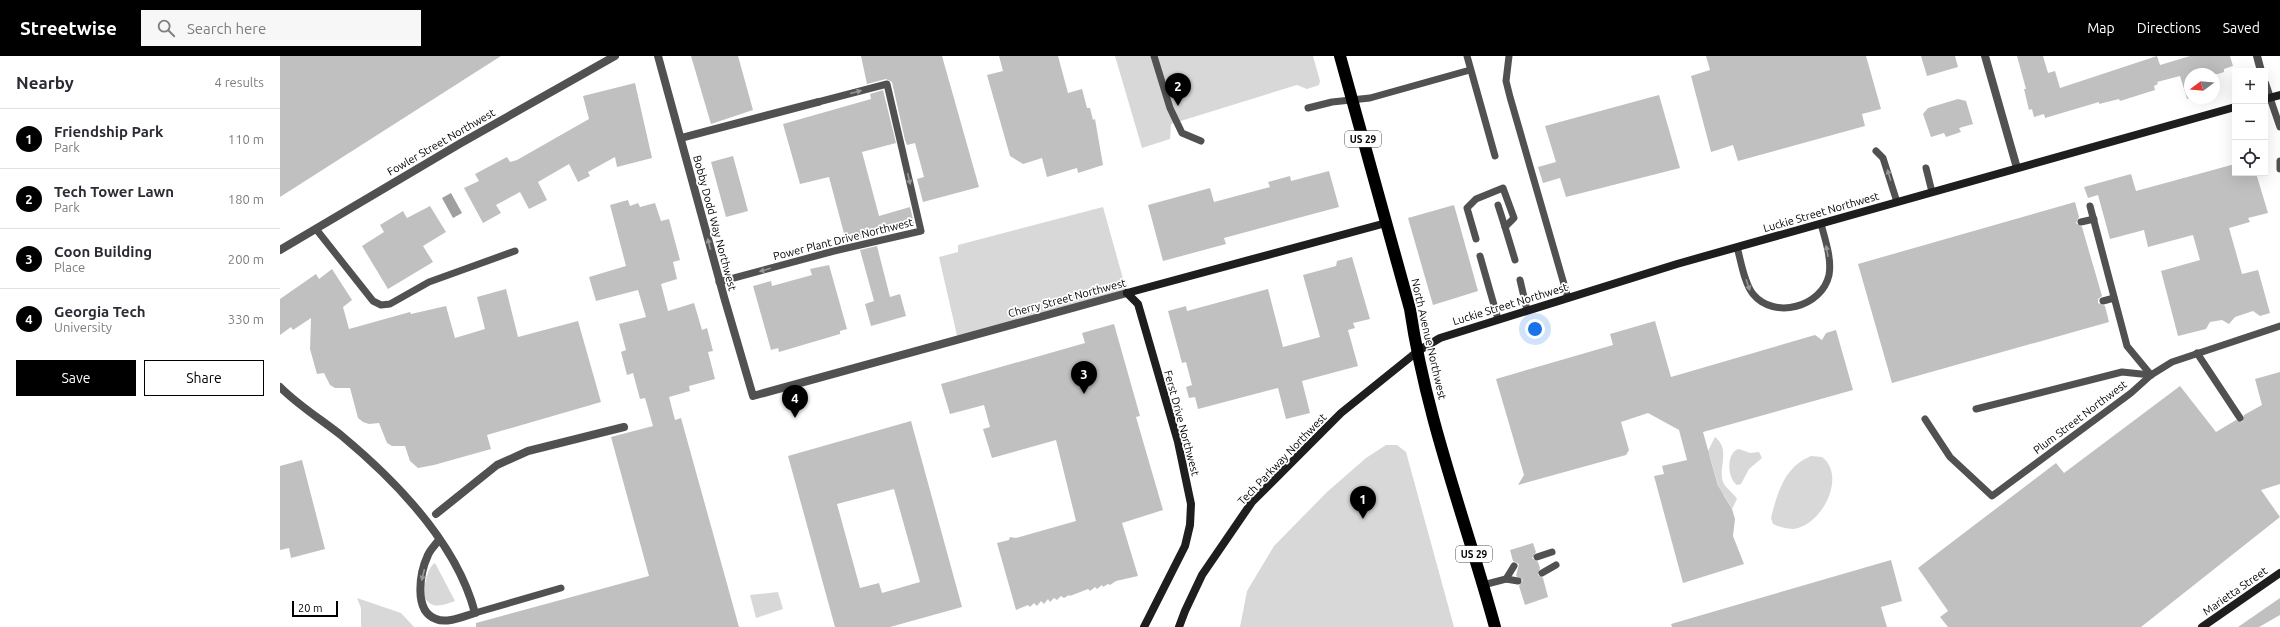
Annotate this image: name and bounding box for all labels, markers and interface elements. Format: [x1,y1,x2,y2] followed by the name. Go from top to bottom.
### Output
[141,10,421,46] search box
[20,17,117,39] text: Streetwise
[155,17,177,39] icon: search
[187,20,266,37] text: Search here
[2087,20,2115,36] text: Map
[2137,20,2201,36] text: Directions
[2223,20,2260,36] text: Saved
[2184,68,2220,104] north arrow
[2232,68,2268,176] map controls
[2232,68,2268,104] button: +
[16,73,74,92] text: Nearby
[1165,73,1191,106] pin: 2
[214,75,264,89] text: 4 results
[850,88,862,94] one-way arrow
[2232,104,2268,140] button: −
[385,106,498,178] street label: Fowler Street Northwest
[54,123,163,140] text: Friendship Park
[1345,131,1381,147] road number: US 29
[25,132,33,146] text: 1
[228,132,264,146] text: 110 m
[54,140,80,154] text: Park
[2232,140,2268,176] button: locate
[691,154,739,293] street label: Bobby Dodd Way Northwest
[1886,169,1892,181] one-way arrow
[906,173,912,186] one-way arrow
[54,183,174,200] text: Tech Tower Lawn
[1762,190,1881,234] street label: Luckie Street Northwest
[25,192,33,206] text: 2
[228,192,264,206] text: 180 m
[54,200,80,214] text: Park
[772,216,915,262] street label: Power Plant Drive Northwest
[706,238,712,250] one-way arrow
[54,243,152,260] text: Coon Building
[1824,245,1830,257] one-way arrow
[25,252,33,266] text: 3
[228,252,264,266] text: 200 m
[54,260,85,274] text: Place
[759,267,771,273] one-way arrow
[1007,276,1128,320] street label: Cherry Street Northwest
[1409,277,1449,401] street label: North Avenue Northwest
[1746,279,1752,291] one-way arrow
[1451,281,1570,327] street label: Luckie Street Northwest
[54,303,146,320] text: Georgia Tech
[25,312,33,326] text: 4
[228,312,264,326] text: 330 m
[1525,319,1545,339] your location
[54,320,112,334] text: University
[16,360,136,396] button: Save
[144,360,264,396] button: Share
[1071,361,1097,394] pin: 3
[1162,369,1202,478] street label: Ferst Drive Northwest
[2031,378,2130,456] street label: Plum Street Northwest
[782,385,808,418] pin: 4
[1235,410,1329,507] street label: Tech Parkway Northwest
[1350,486,1376,519] pin: 1
[1456,546,1492,562] road number: US 29
[2201,564,2270,618] street label: Marietta Street
[420,569,426,581] one-way arrow
[292,599,338,618] scale bar
[298,602,322,614] text: 20 m

